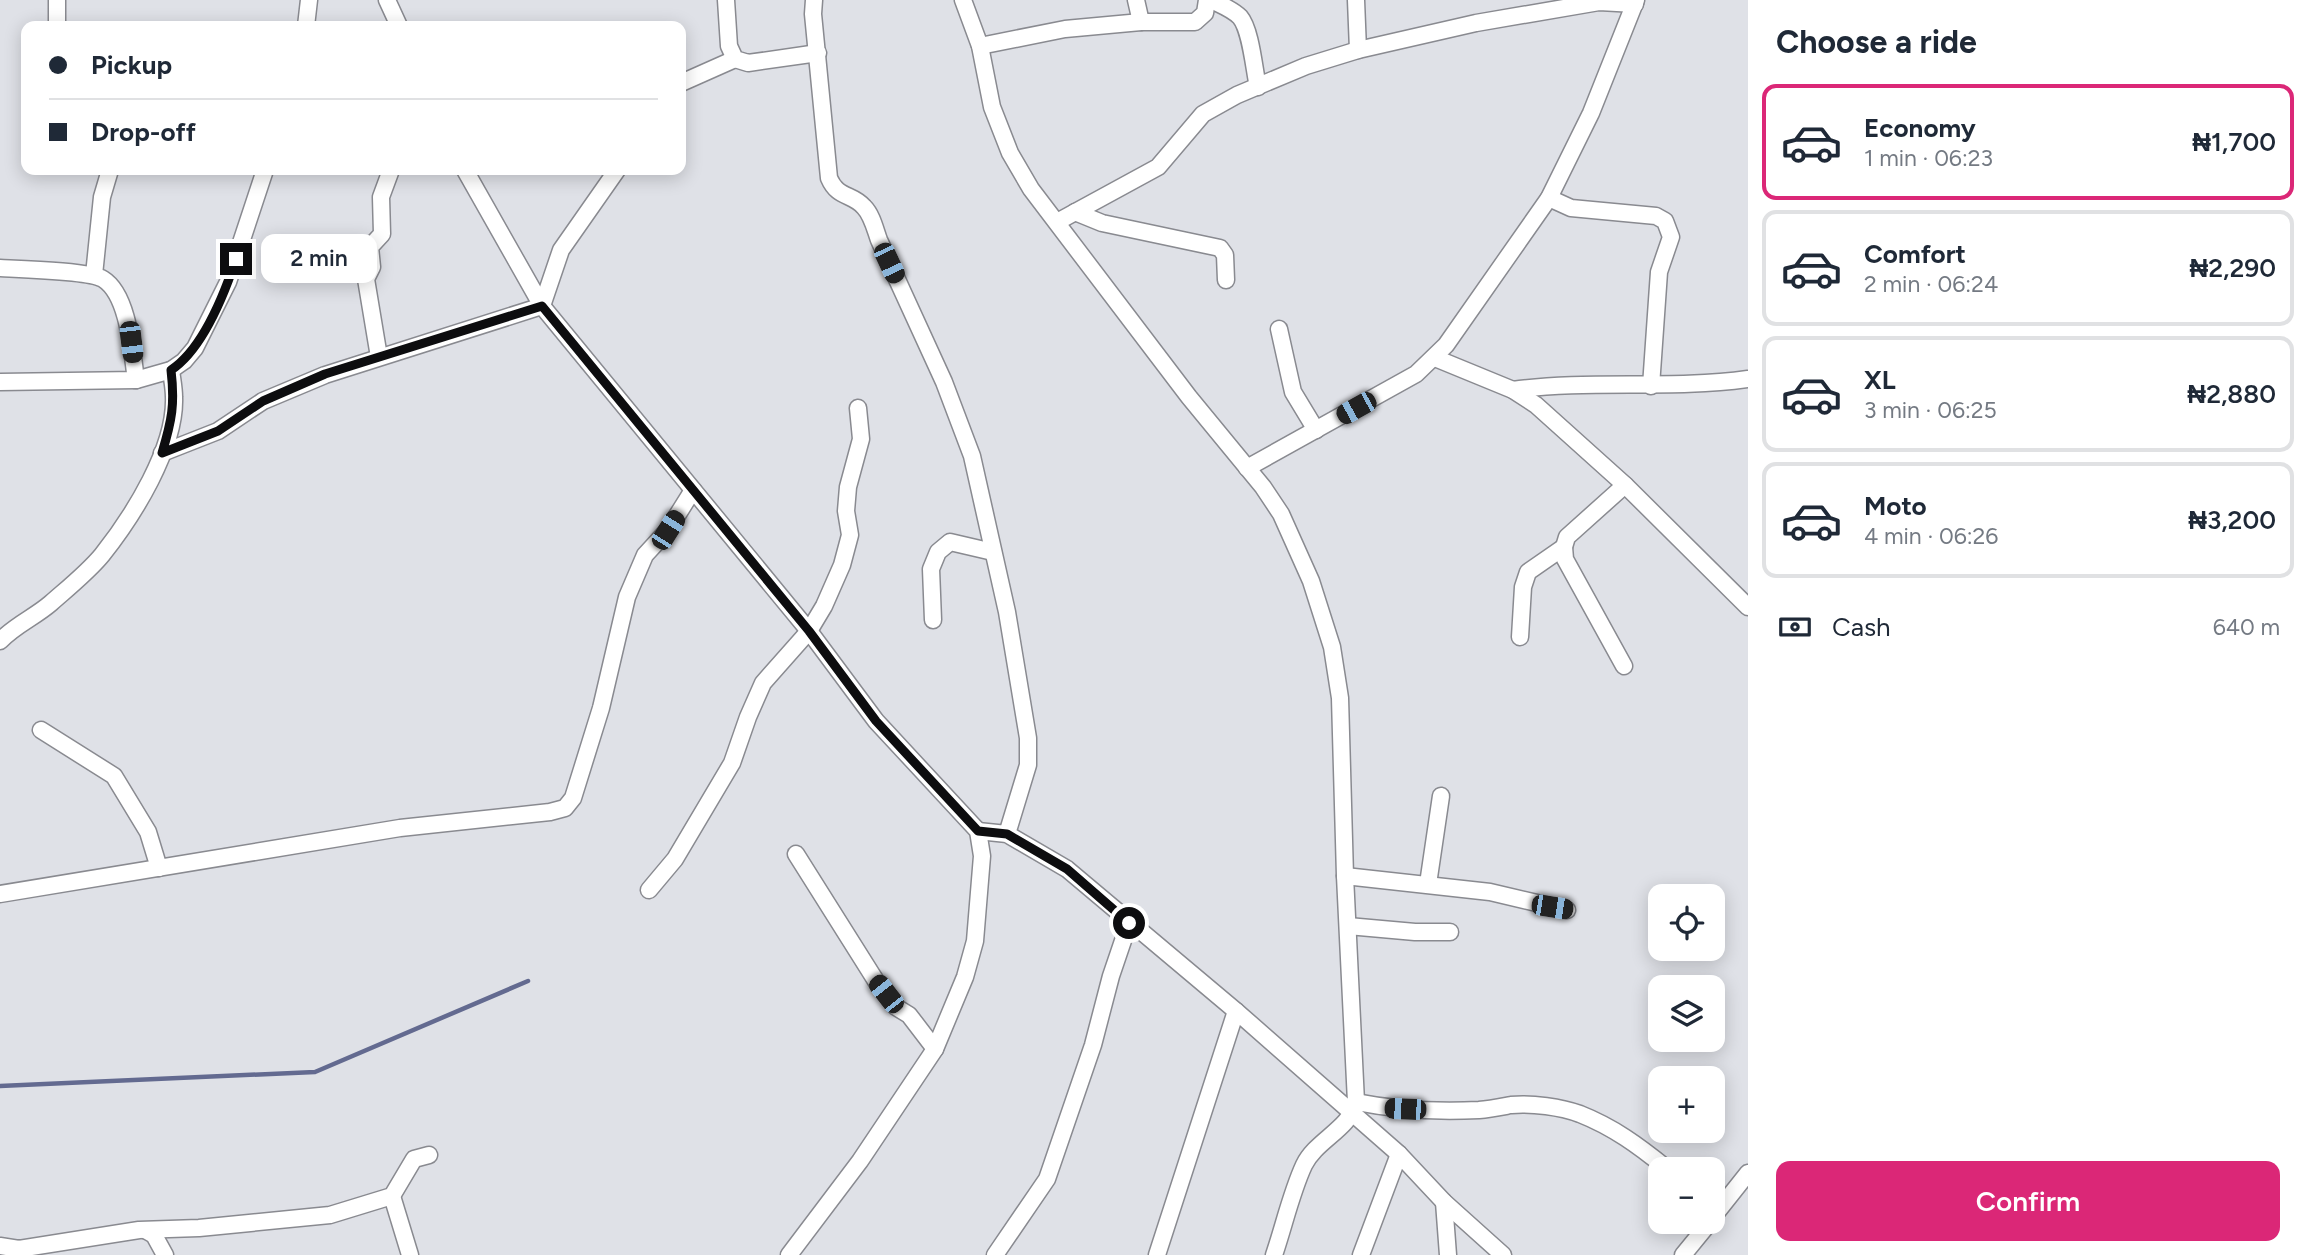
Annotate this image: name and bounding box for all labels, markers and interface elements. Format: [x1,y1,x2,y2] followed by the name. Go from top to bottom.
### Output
[1776,23,1977,61] text: Choose a ride
[91,49,172,81] text: Pickup
[1780,111,1843,174] icon: car
[1864,112,1976,144] text: Economy
[91,116,196,148] text: Drop-off
[2192,126,2276,158] text: ₦1,700
[1864,144,1993,172] text: 1 min · 06:23
[260,234,376,284] callout: 2 min
[1780,237,1843,300] icon: car
[1864,238,1966,270] text: Comfort
[871,240,908,286] car
[220,243,252,275] route end
[290,244,348,272] text: 2 min
[2189,252,2276,284] text: ₦2,290
[1864,270,1998,298] text: 2 min · 06:24
[119,320,144,364] car
[1780,363,1843,426] icon: car
[1864,364,1896,396] text: XL
[2187,378,2276,410] text: ₦2,880
[1333,389,1380,427] car
[1864,396,1997,424] text: 3 min · 06:25
[1780,489,1843,552] icon: car
[1864,490,1927,522] text: Moto
[2188,504,2276,536] text: ₦3,200
[648,507,689,553] car
[1864,522,1998,550] text: 4 min · 06:26
[1776,608,1814,646] icon: cash
[1832,611,1891,643] text: Cash
[2213,613,2280,641] text: 640 m
[1648,884,1725,1234] map controls
[1648,884,1725,961] button: locate
[1530,893,1575,921] car
[1113,907,1145,939] route start
[865,971,908,1017] car
[1648,975,1725,1052] button: layers
[1648,1066,1725,1143] button: +
[1384,1098,1427,1120] car
[1648,1157,1725,1234] button: −
[1776,1161,2280,1241] button: Confirm

